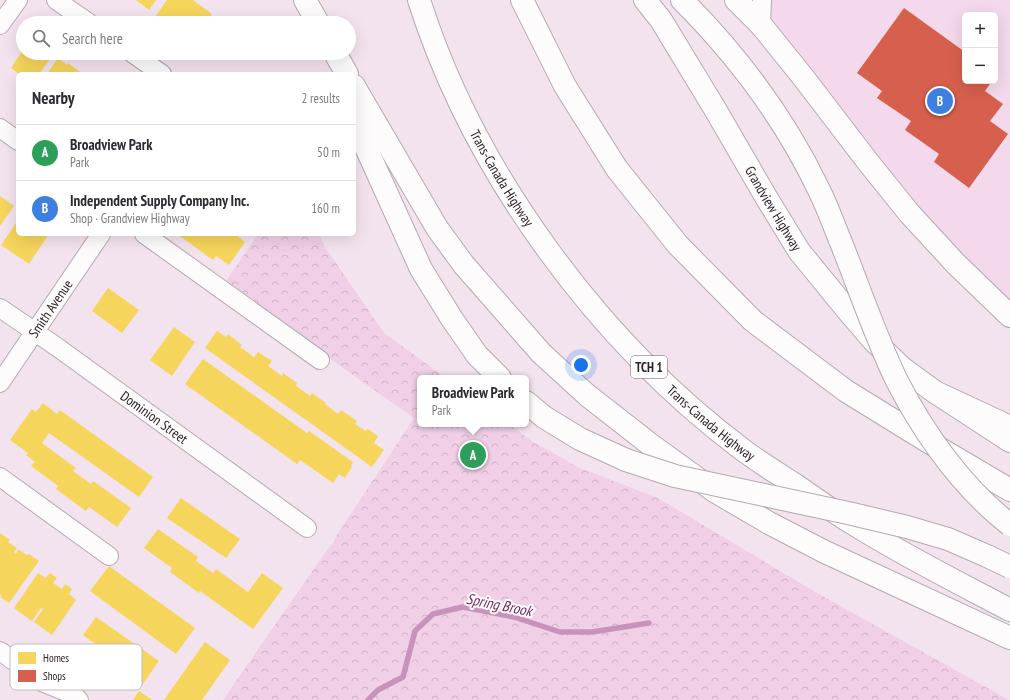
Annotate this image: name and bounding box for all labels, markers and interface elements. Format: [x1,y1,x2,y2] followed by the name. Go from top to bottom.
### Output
[962,12,998,84] map controls
[962,12,998,48] button: +
[16,16,356,60] search box
[30,27,52,49] icon: search
[62,29,123,48] text: Search here
[962,48,998,84] button: −
[927,86,953,116] pin: B
[32,87,75,109] text: Nearby
[301,90,340,107] text: 2 results
[466,127,538,231] street label: Trans-Canada Highway
[70,135,152,154] text: Broadview Park
[42,144,48,161] text: A
[317,144,340,161] text: 50 m
[70,154,89,171] text: Park
[741,163,806,255] street label: Grandview Highway
[70,191,249,210] text: Independent Supply Company Inc.
[42,200,48,217] text: B
[311,200,340,217] text: 160 m
[70,210,190,227] text: Shop · Grandview Highway
[24,276,77,341] street label: Smith Avenue
[571,355,591,375] your location
[631,356,667,378] road number: TCH 1
[417,375,529,427] popup
[663,381,759,465] street label: Trans-Canada Highway
[432,383,514,402] text: Broadview Park
[117,387,192,448] street label: Dominion Street
[432,402,451,419] text: Park
[460,440,486,470] pin: A
[465,589,536,621] water label: Spring Brook
[10,644,142,690] legend
[43,651,69,665] text: Homes
[43,669,66,683] text: Shops

